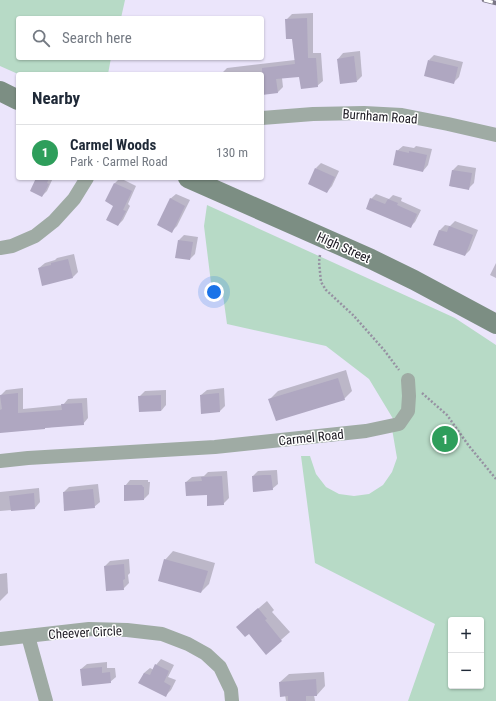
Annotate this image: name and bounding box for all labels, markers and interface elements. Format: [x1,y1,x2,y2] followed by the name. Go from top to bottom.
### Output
[16,16,264,60] search box
[30,27,52,49] icon: search
[62,29,132,47] text: Search here
[32,88,80,108] text: Nearby
[342,106,418,127] street label: Burnham Road
[70,136,156,154] text: Carmel Woods
[42,145,48,160] text: 1
[216,145,248,160] text: 130 m
[70,154,168,169] text: Park · Carmel Road
[315,229,373,266] street label: High Street
[204,282,224,302] your location
[432,424,458,454] pin: 1
[278,427,344,448] street label: Carmel Road
[448,617,484,689] map controls
[448,617,484,653] button: +
[48,623,122,642] street label: Cheever Circle
[448,653,484,689] button: −

